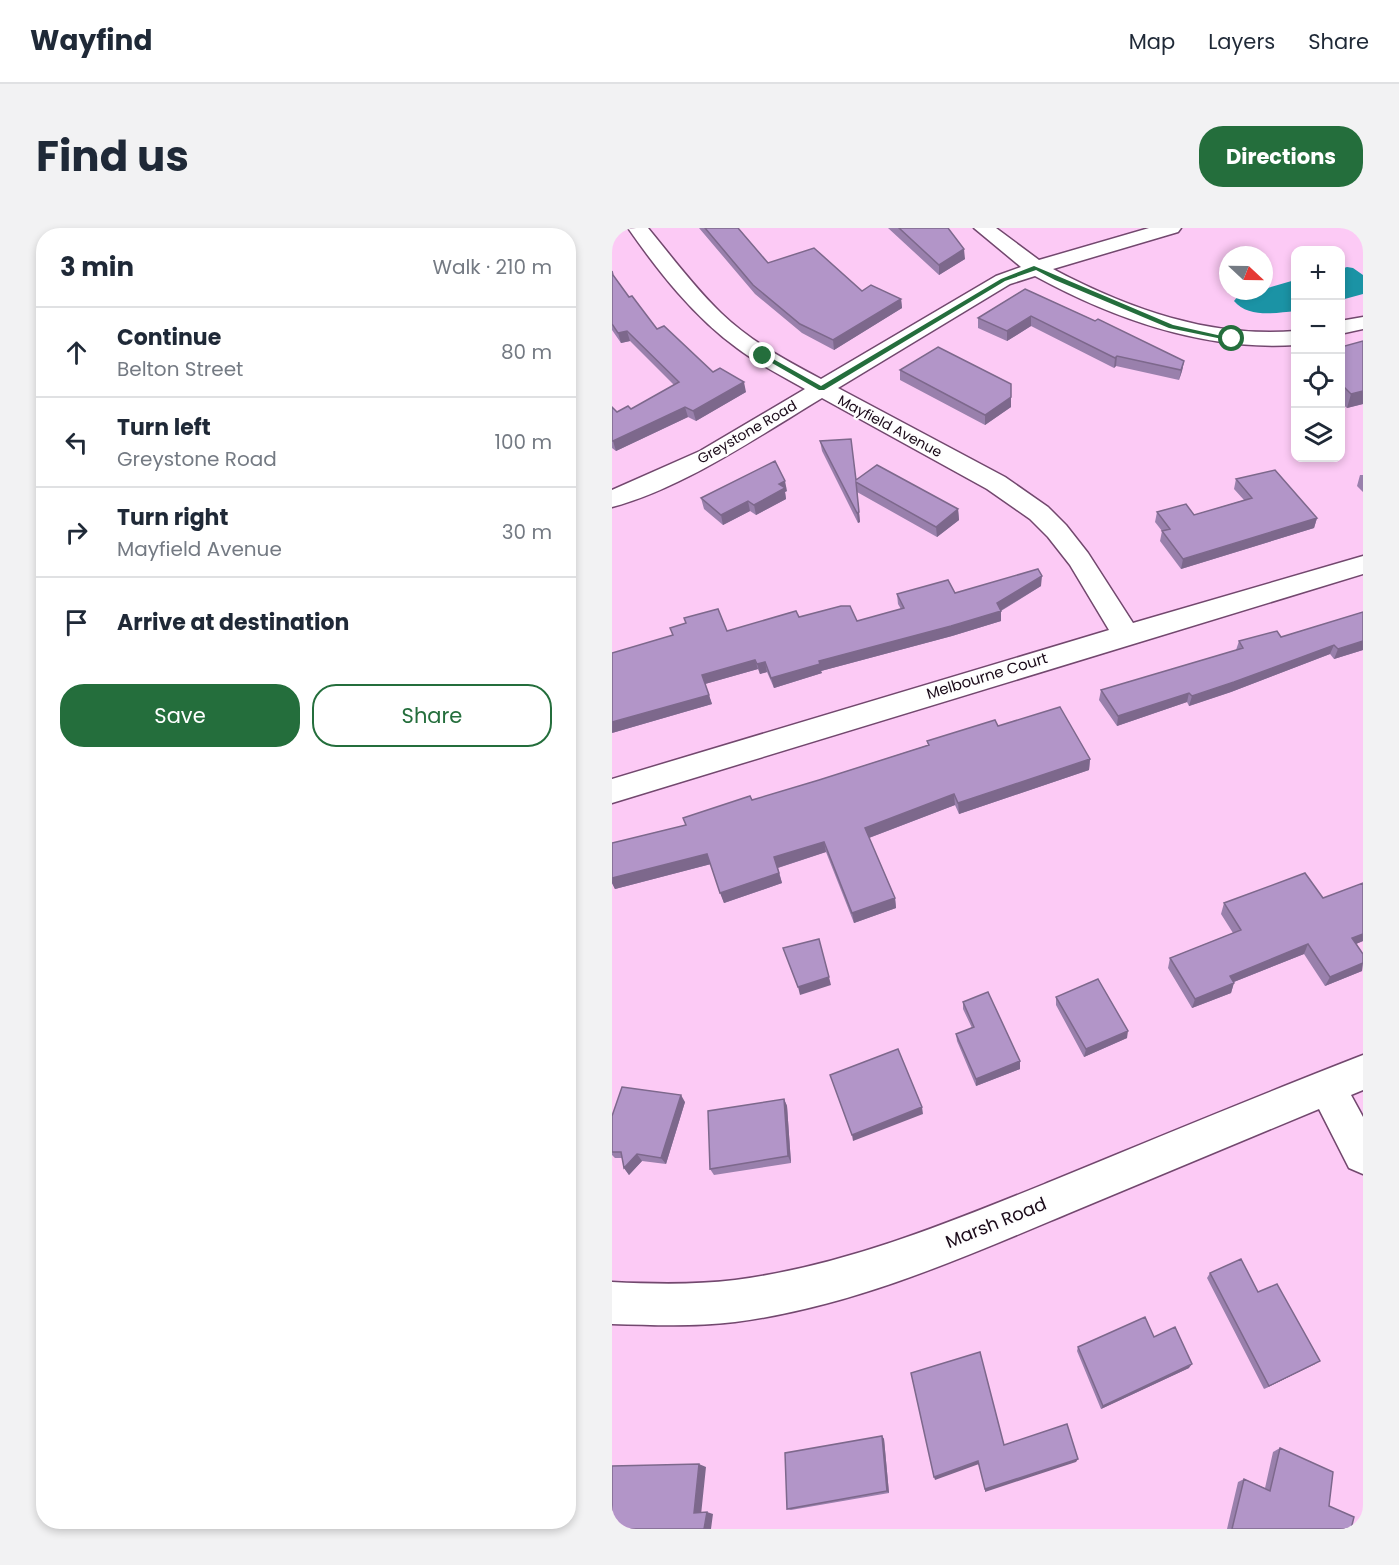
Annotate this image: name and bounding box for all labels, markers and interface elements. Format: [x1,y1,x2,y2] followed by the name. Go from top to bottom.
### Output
[30,21,152,60] text: Wayfind
[1129,27,1175,56] text: Map
[1208,27,1275,56] text: Layers
[1308,27,1369,56] text: Share
[1199,126,1363,187] button: Directions
[36,127,189,186] text: Find us
[1219,246,1273,300] north arrow
[1291,246,1345,462] map controls
[1291,246,1345,300] button: +
[60,249,134,285] text: 3 min
[432,253,552,281] text: Walk · 210 m
[1291,300,1345,354] button: −
[117,322,221,353] text: Continue
[1218,325,1244,351] route start
[60,336,93,369] icon: ahead
[501,338,552,366] text: 80 m
[749,342,775,368] route end
[1291,354,1345,408] button: locate
[117,355,243,383] text: Belton Street
[834,390,946,462] street label: Mayfield Avenue
[694,395,800,469] street label: Greystone Road
[1291,408,1345,462] button: layers
[117,412,211,443] text: Turn left
[60,426,93,459] icon: left
[495,428,552,456] text: 100 m
[117,445,277,473] text: Greystone Road
[117,502,228,533] text: Turn right
[60,516,93,549] icon: right
[502,518,552,546] text: 30 m
[117,535,282,563] text: Mayfield Avenue
[60,606,93,639] icon: arrive
[117,607,349,638] text: Arrive at destination
[924,647,1050,704] street label: Melbourne Court
[60,684,300,747] button: Save
[312,684,552,747] button: Share
[942,1191,1050,1254] street label: Marsh Road

